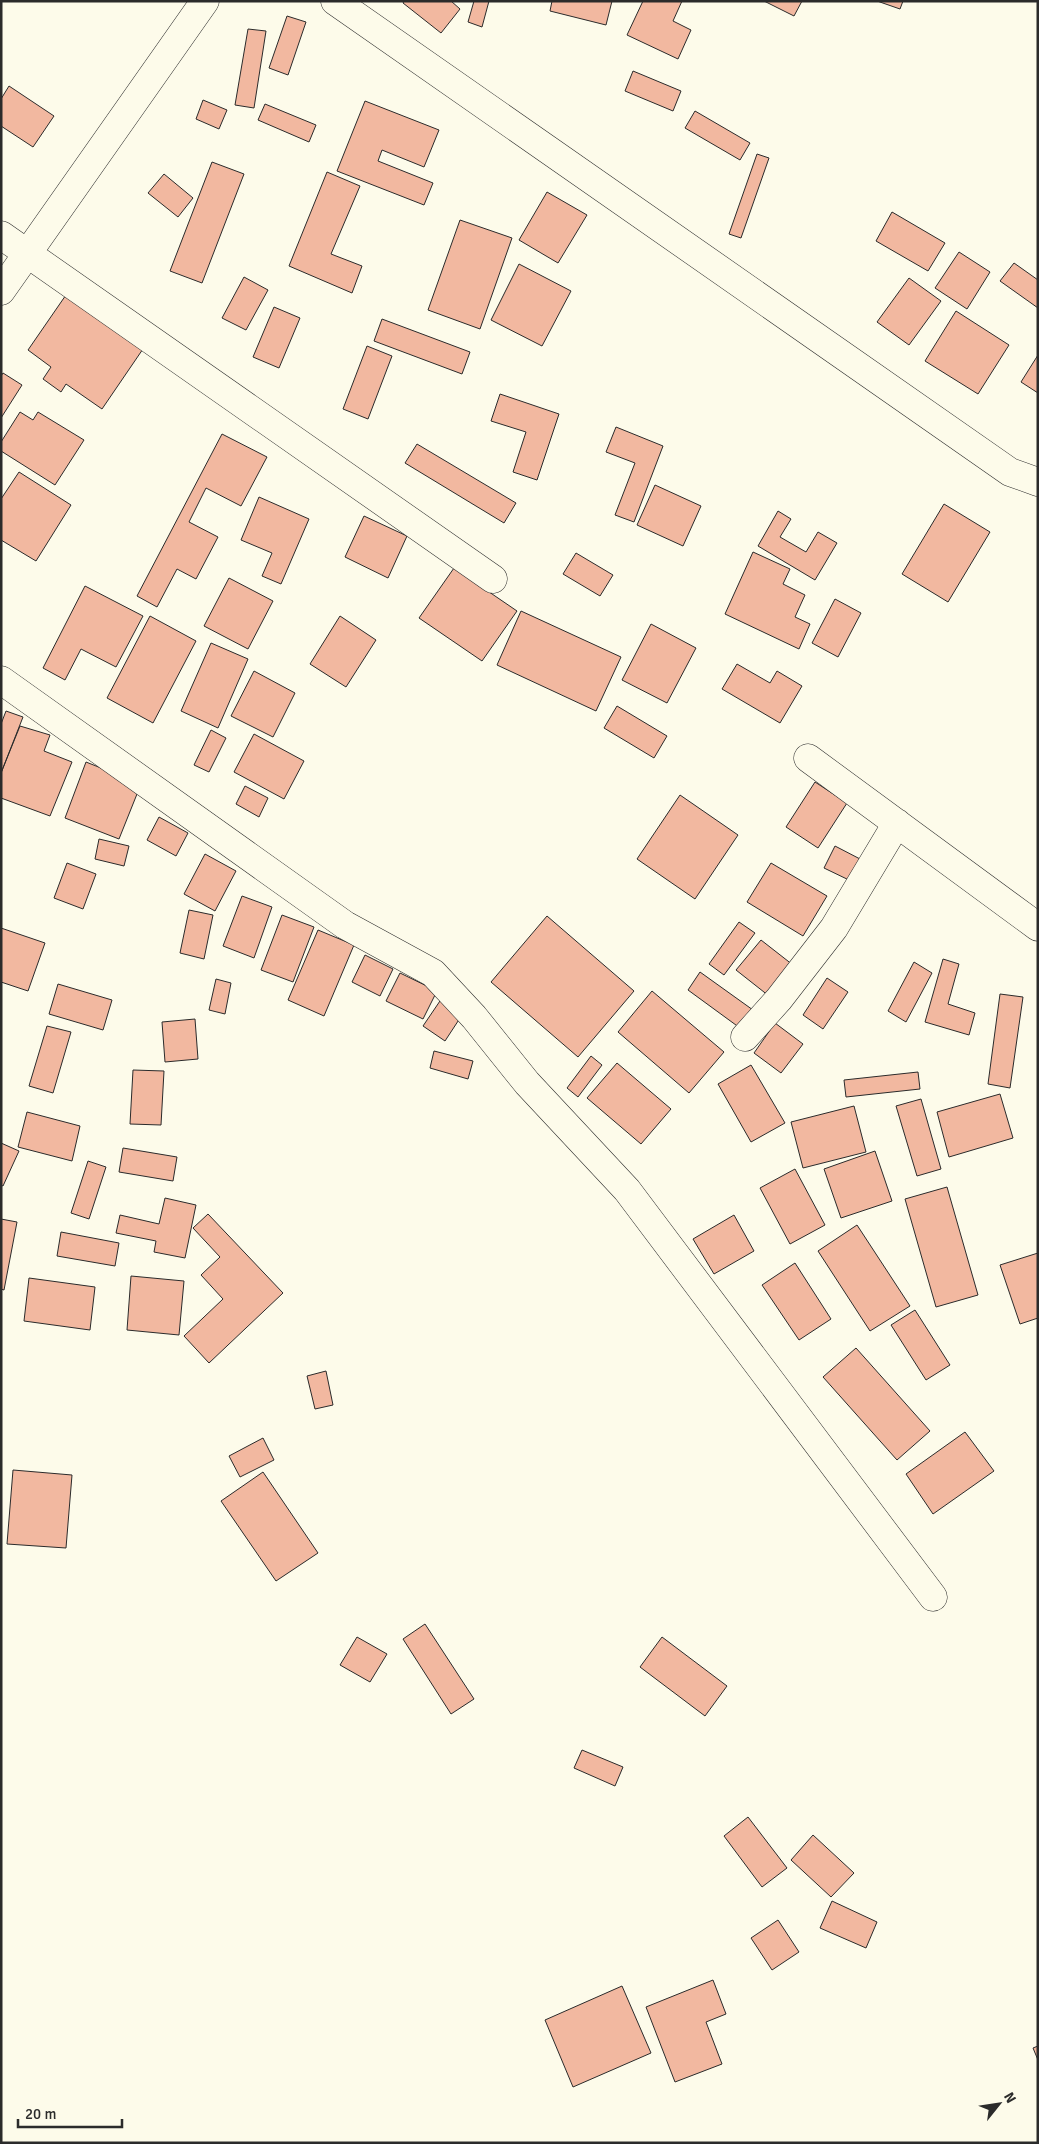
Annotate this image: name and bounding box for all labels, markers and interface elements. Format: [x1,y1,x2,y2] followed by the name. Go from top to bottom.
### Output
[974,2079,1024,2129] north arrow
[1000,2089,1020,2106] text: N
[18,2096,121,2128] scale bar
[25,2105,56,2123] text: 20 m

